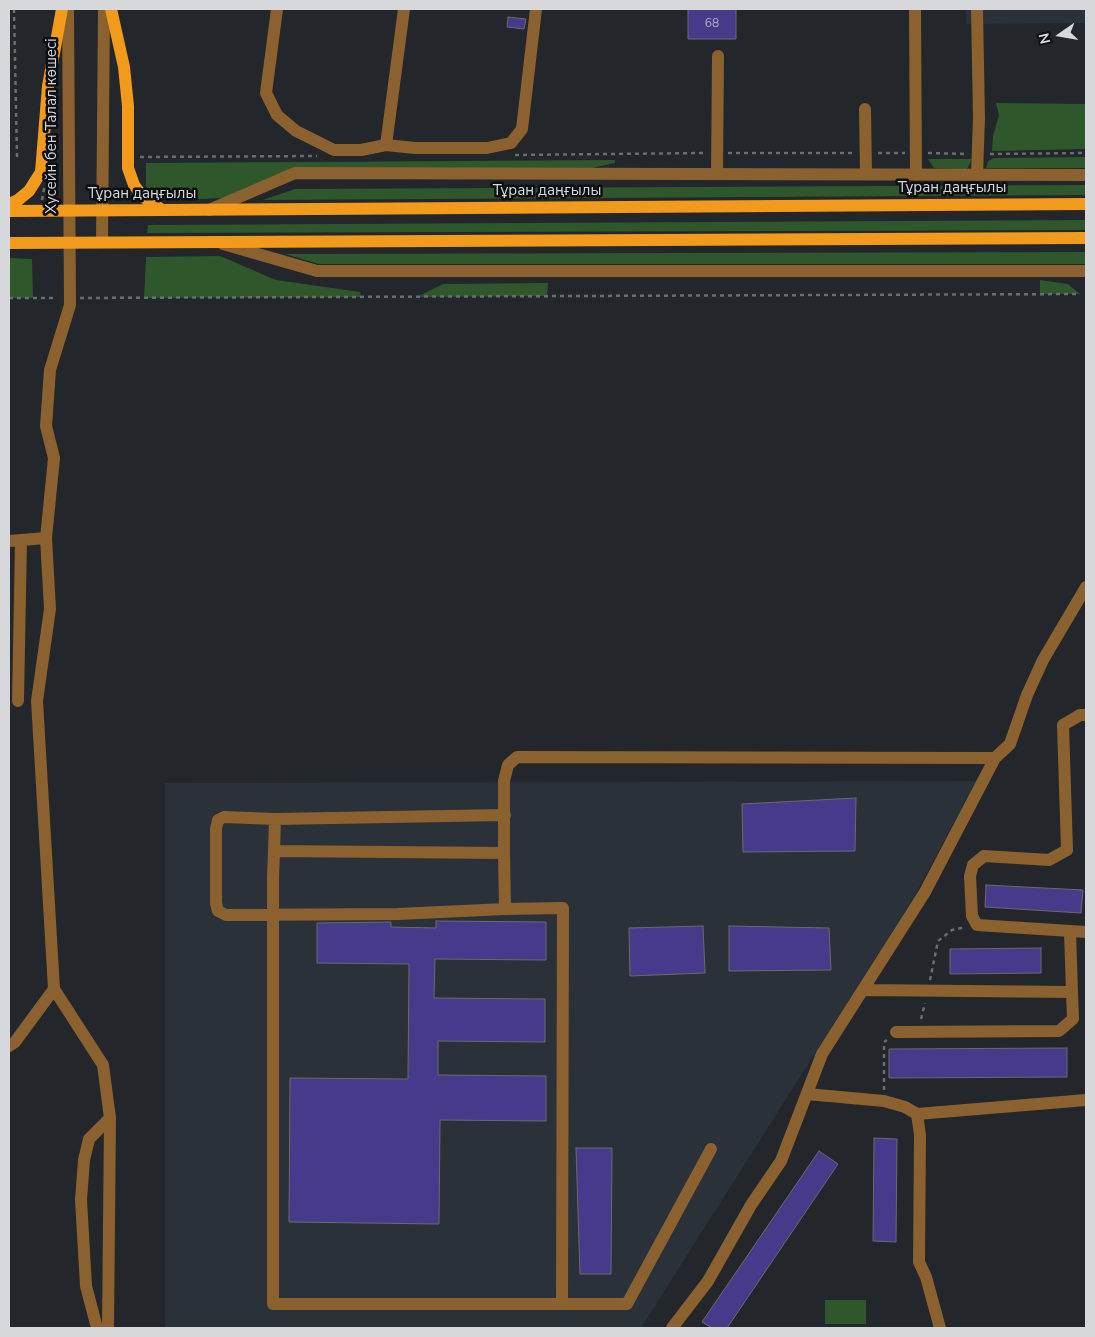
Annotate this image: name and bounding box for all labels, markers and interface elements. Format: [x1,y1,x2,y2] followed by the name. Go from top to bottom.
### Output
[1035,10,1085,60] north arrow
[705,17,719,31] house number: 68
[1034,31,1055,46] text: N
[43,38,61,214] street label: Хусейн бен Талал көшесі
[898,179,1006,197] street label: Тұран даңғылы
[493,182,601,200] street label: Тұран даңғылы
[88,185,196,203] street label: Тұран даңғылы

